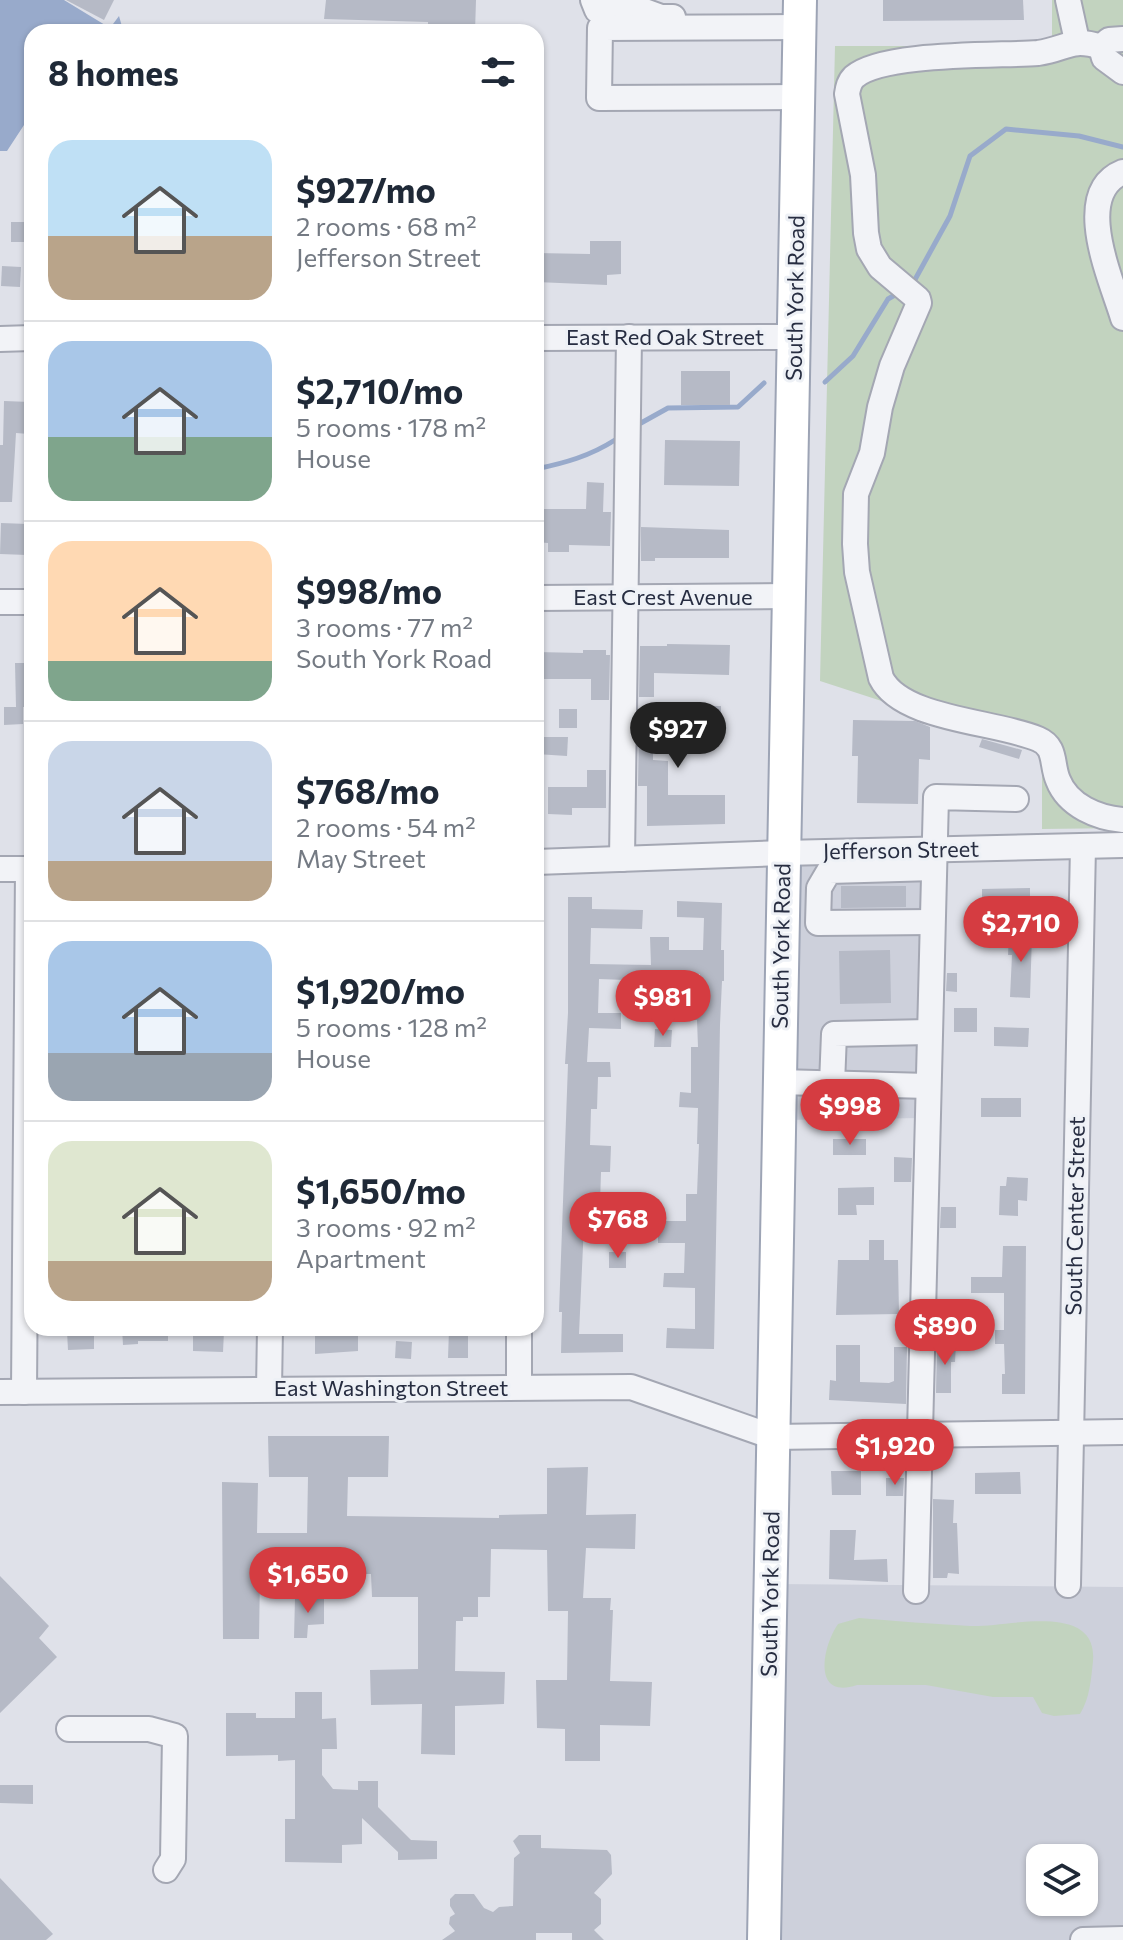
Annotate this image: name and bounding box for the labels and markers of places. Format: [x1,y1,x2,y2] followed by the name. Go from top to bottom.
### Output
[631,702,725,770] pin: $927
[956,896,1086,964] pin: $2,710
[616,970,710,1038] pin: $981
[803,1079,897,1147] pin: $998
[571,1192,665,1260] pin: $768
[898,1299,992,1367] pin: $890
[830,1419,960,1487] pin: $1,920
[243,1547,373,1615] pin: $1,650

